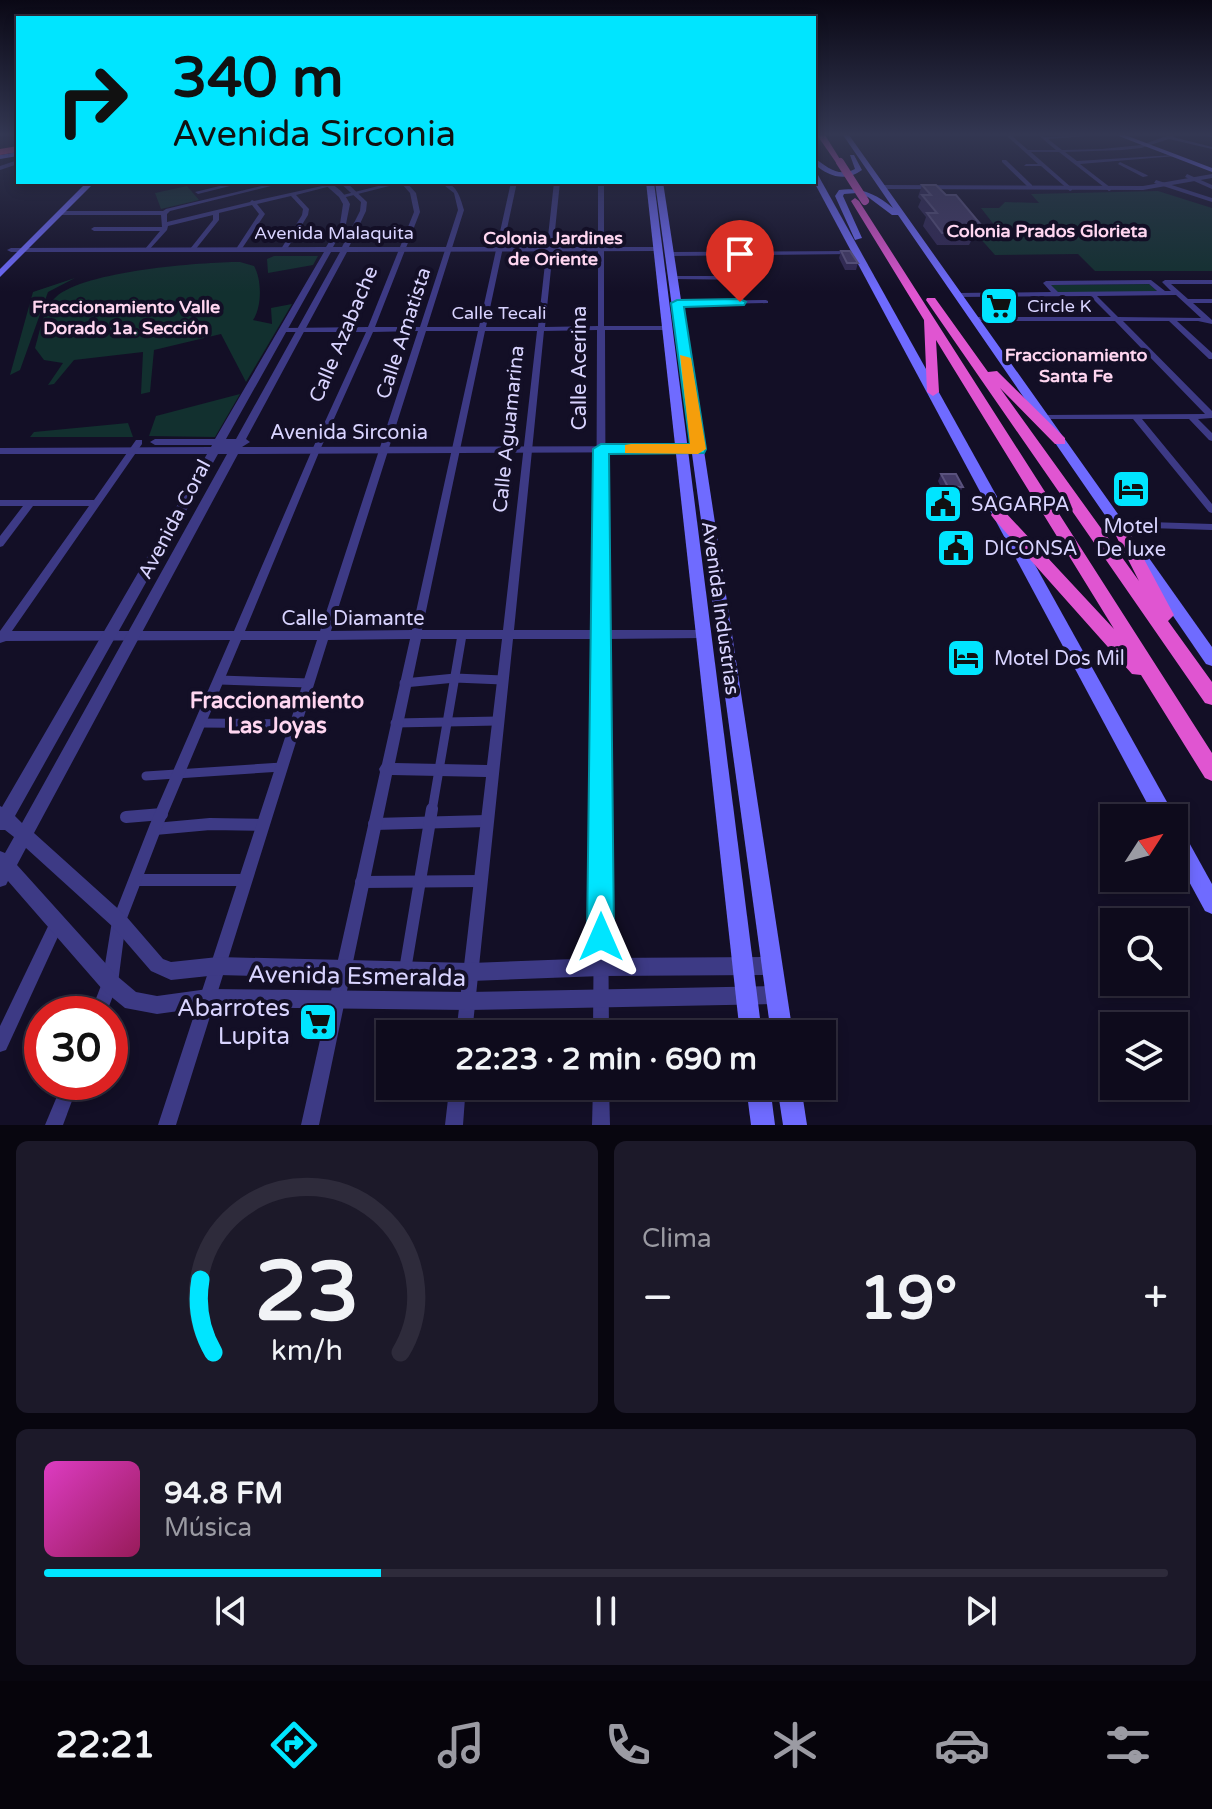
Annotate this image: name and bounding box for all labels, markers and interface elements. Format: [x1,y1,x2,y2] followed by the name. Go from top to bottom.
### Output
[172,45,343,112] text: 340 m
[40,48,144,152] icon: right
[172,113,456,156] text: Avenida Sirconia
[706,220,774,302] pin
[946,220,1148,242] district label: Colonia Prados Glorieta
[254,222,414,244] street label: Avenida Malaquita
[483,227,623,270] district label: Colonia Jardines de Oriente
[718,232,762,276] icon: arrive
[304,263,383,406] street label: Calle Azabache
[371,265,437,402] street label: Calle Amatista
[978,285,1020,327] supermarket icon: Circle K
[1027,295,1092,317] place label: Circle K
[32,296,220,339] district label: Fraccionamiento Valle Dorado 1a. Sección
[451,302,547,324] street label: Calle Tecali
[568,306,592,430] street label: Calle Acerina
[488,344,530,514] street label: Calle Aguamarina
[1005,344,1147,387] district label: Fraccionamiento Santa Fe
[270,421,428,445] street label: Avenida Sirconia
[133,456,216,583] street label: Avenida Coral
[1110,468,1152,510] hotel icon: Motel De luxe
[922,483,964,525] public building icon: SAGARPA
[971,493,1070,517] place label: SAGARPA
[1096,515,1166,562] place label: Motel De luxe
[696,520,744,697] street label: Avenida Industrias
[935,527,977,569] public building icon: DICONSA
[984,537,1078,561] place label: DICONSA
[281,607,425,631] street label: Calle Diamante
[945,637,987,679] hotel icon: Motel Dos Mil
[994,647,1125,671] place label: Motel Dos Mil
[190,688,364,739] district label: Fraccionamiento Las Joyas
[1100,804,1188,892] north arrow
[1100,804,1188,1100] map controls
[559,895,643,979] position arrow
[1100,908,1188,996] button: search
[248,960,466,993] street label: Avenida Esmeralda
[177,994,290,1051] place label: Abarrotes Lupita
[24,996,128,1100] speed limit sign: 30
[297,1001,339,1043] supermarket icon: Abarrotes Lupita
[1100,1012,1188,1100] button: layers
[455,1041,757,1078] text: 22:23 · 2 min · 690 m
[642,1223,712,1254] text: Clima
[255,1243,359,1343] text: 23
[859,1263,957,1335] text: 19°
[642,1272,673,1325] text: −
[1143,1272,1168,1325] text: +
[271,1334,343,1368] text: km/h
[164,1475,283,1512] text: 94.8 FM
[164,1512,252,1543] text: Música
[209,1589,253,1633] icon: previous
[584,1589,628,1633] icon: pause
[959,1589,1003,1633] icon: next
[266,1717,322,1773] icon: directions
[433,1717,489,1773] icon: music
[600,1717,656,1773] icon: phone
[767,1717,823,1773] icon: climate
[934,1717,990,1773] icon: car
[1100,1717,1156,1773] icon: filters
[55,1724,155,1767] text: 22:21

